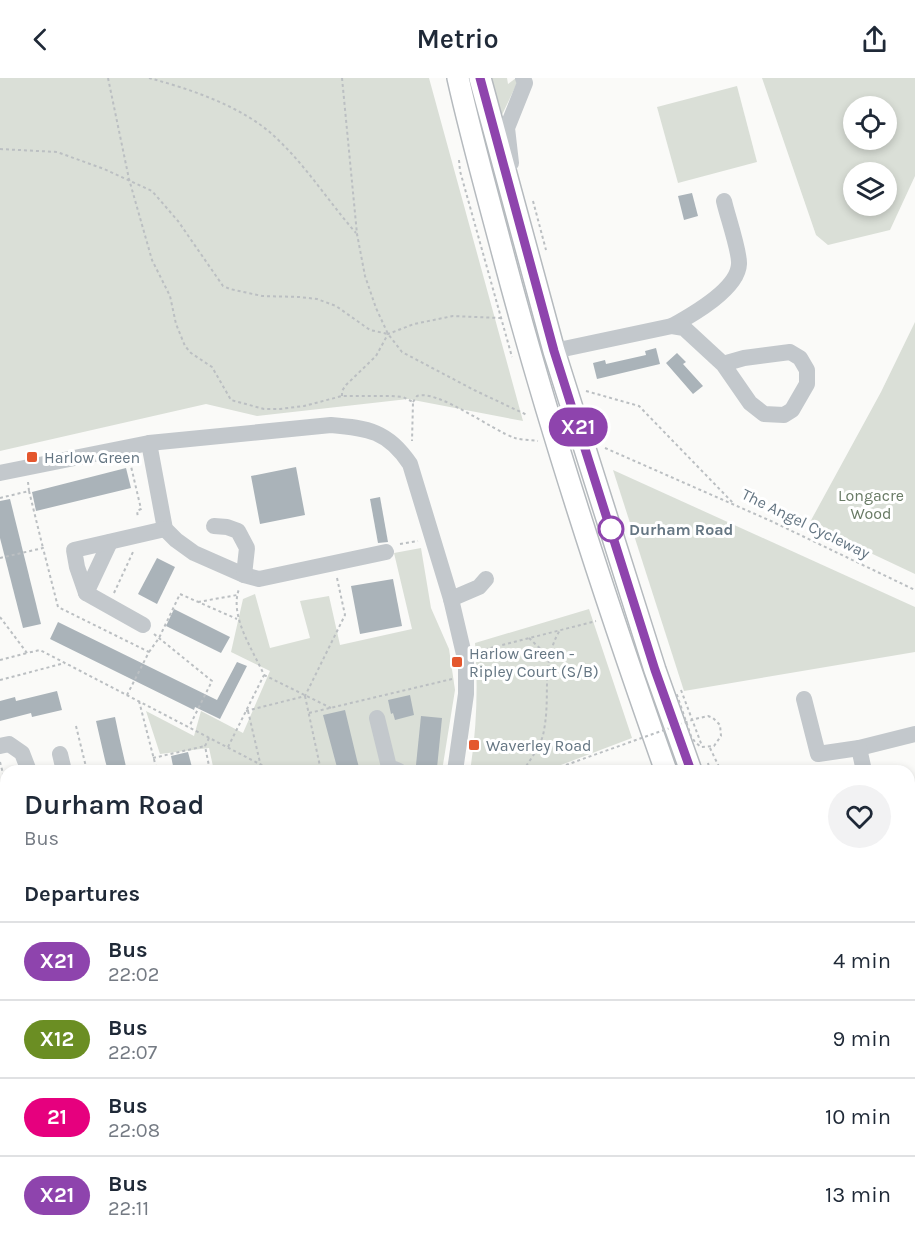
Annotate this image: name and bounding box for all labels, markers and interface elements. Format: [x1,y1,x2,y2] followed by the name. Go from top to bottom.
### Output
[24,23,57,56] icon: back
[416,23,499,55] text: Metrio
[858,23,891,56] icon: share
[843,96,897,216] map controls
[843,96,897,150] button: locate
[843,162,897,216] button: layers
[544,408,612,446] line badge: X21
[561,415,595,439] text: X21
[44,448,140,467] place label: Harlow Green
[25,450,39,464] marker: Harlow Green
[739,484,873,563] street label: The Angel Cycleway
[838,486,904,523] park label: Longacre Wood
[598,516,624,542] marker: Durham Road
[629,520,733,539] place label: Durham Road
[469,644,599,681] place label: Harlow Green - Ripley Court (S/B)
[450,655,464,669] marker: Harlow Green - Ripley Court (S/B)
[486,736,591,755] place label: Waverley Road
[467,738,481,752] marker: Waverley Road
[828,785,891,848] button: heart
[24,788,205,821] text: Durham Road
[24,827,59,850] text: Bus
[24,881,140,907] text: Departures
[108,937,148,963] text: Bus
[833,948,891,974] text: 4 min
[40,949,74,973] text: X21
[108,963,159,986] text: 22:02
[108,1015,148,1041] text: Bus
[833,1026,891,1052] text: 9 min
[40,1027,74,1051] text: X12
[108,1041,157,1064] text: 22:07
[108,1093,148,1119] text: Bus
[825,1104,891,1130] text: 10 min
[47,1105,67,1129] text: 21
[108,1119,160,1142] text: 22:08
[108,1171,148,1197] text: Bus
[825,1182,891,1208] text: 13 min
[40,1183,74,1207] text: X21
[108,1197,149,1220] text: 22:11

